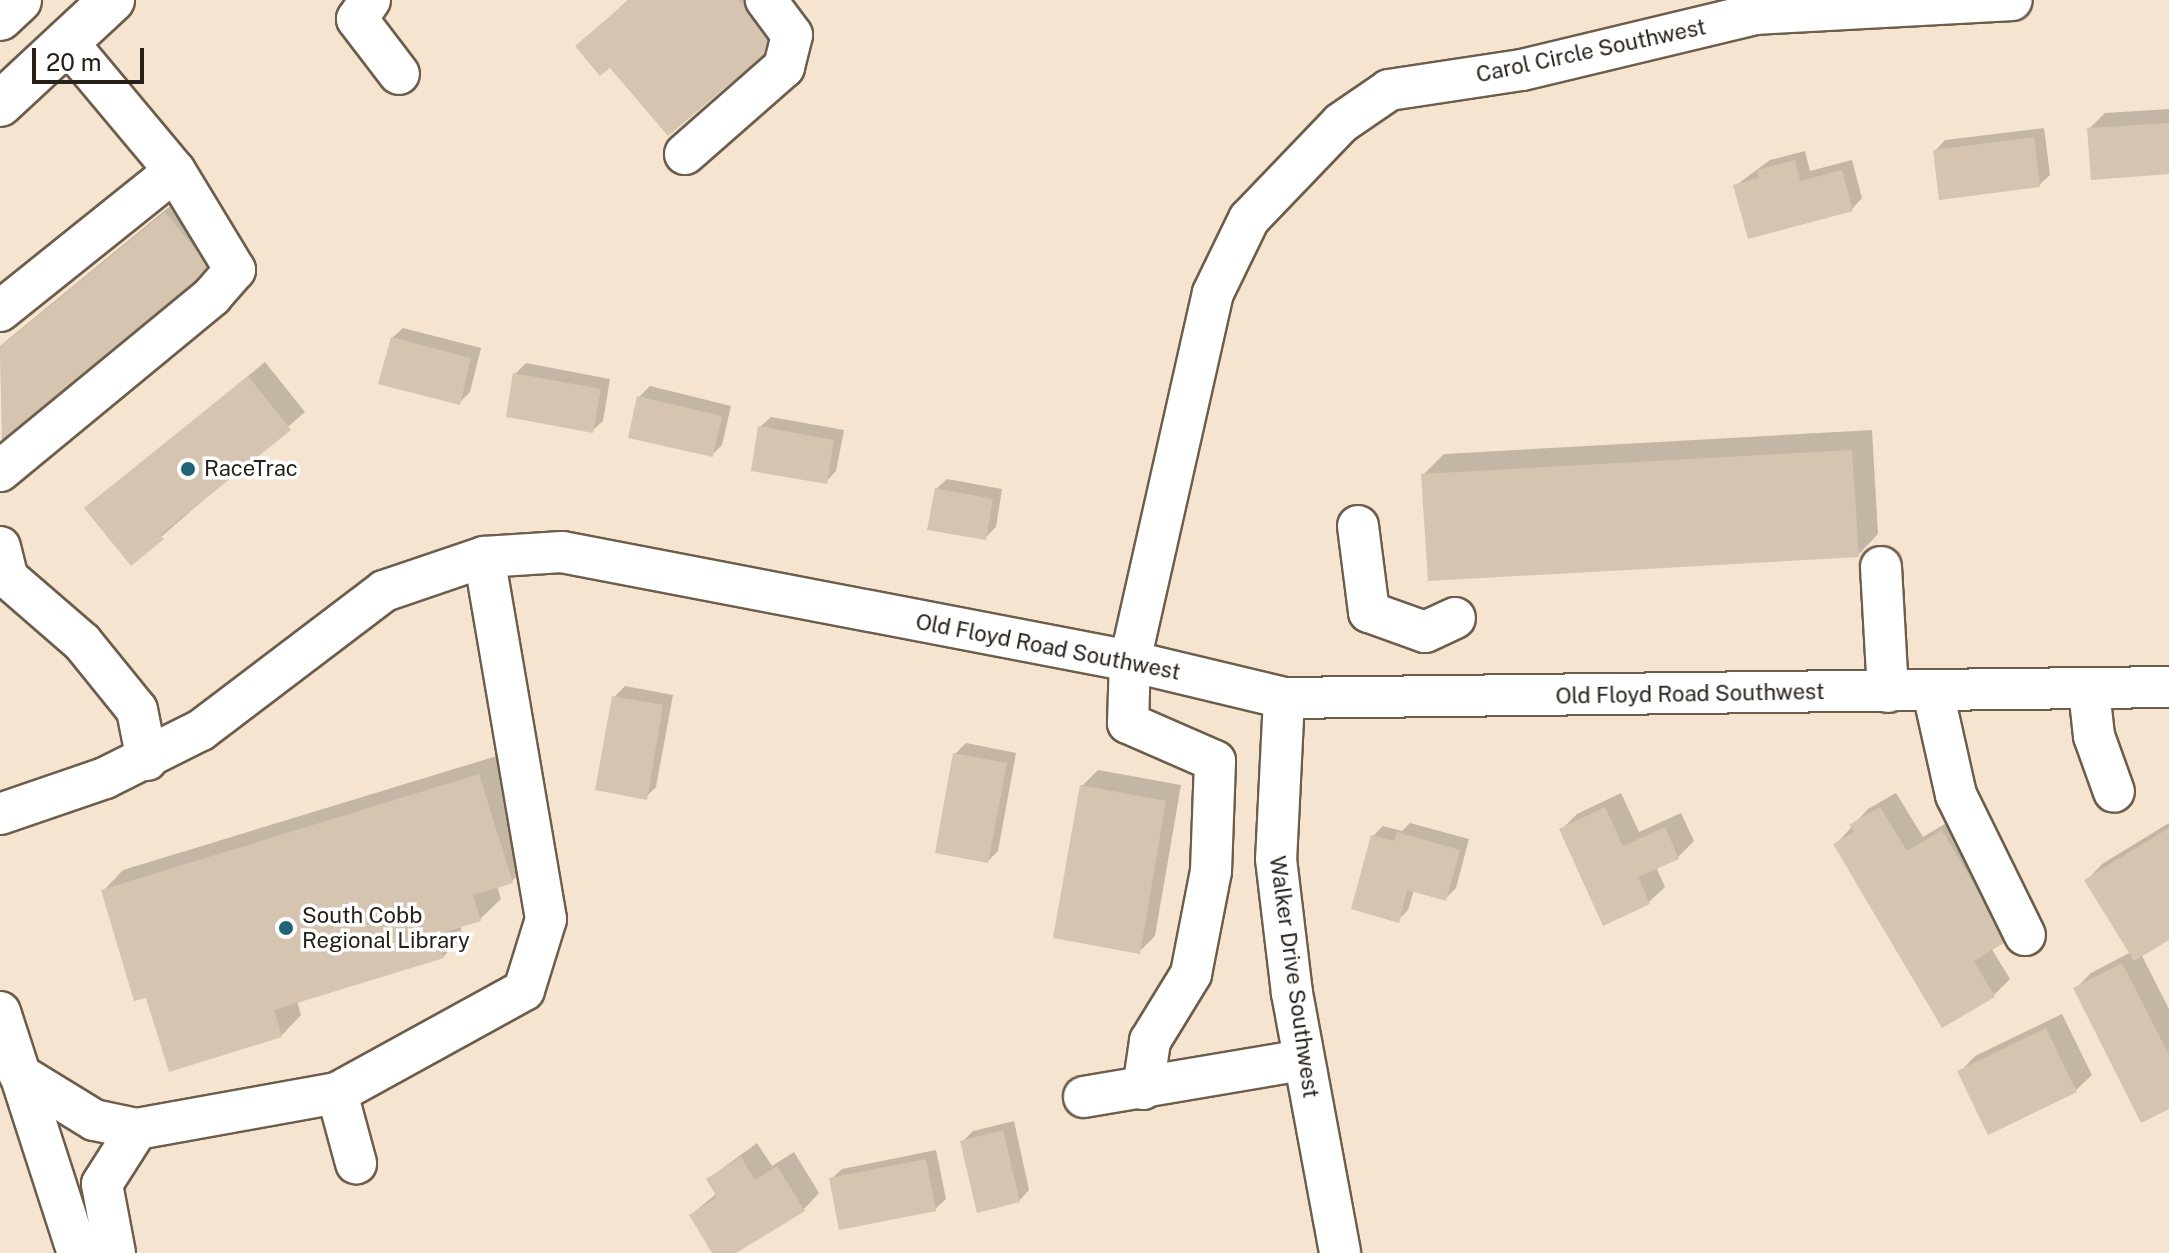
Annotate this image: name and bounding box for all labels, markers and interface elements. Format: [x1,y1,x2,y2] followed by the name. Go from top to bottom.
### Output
[1474,14,1708,88] street label: Carol Circle Southwest
[36,32,148,82] scale bar
[46,48,102,76] text: 20 m
[204,456,298,482] place label: RaceTrac
[179,460,197,478] marker: RaceTrac
[913,608,1183,686] street label: Old Floyd Road Southwest
[1555,678,1825,710] street label: Old Floyd Road Southwest
[1264,854,1324,1100] street label: Walker Drive Southwest
[302,902,470,954] place label: South Cobb Regional Library
[277,919,295,937] marker: South Cobb Regional Library

